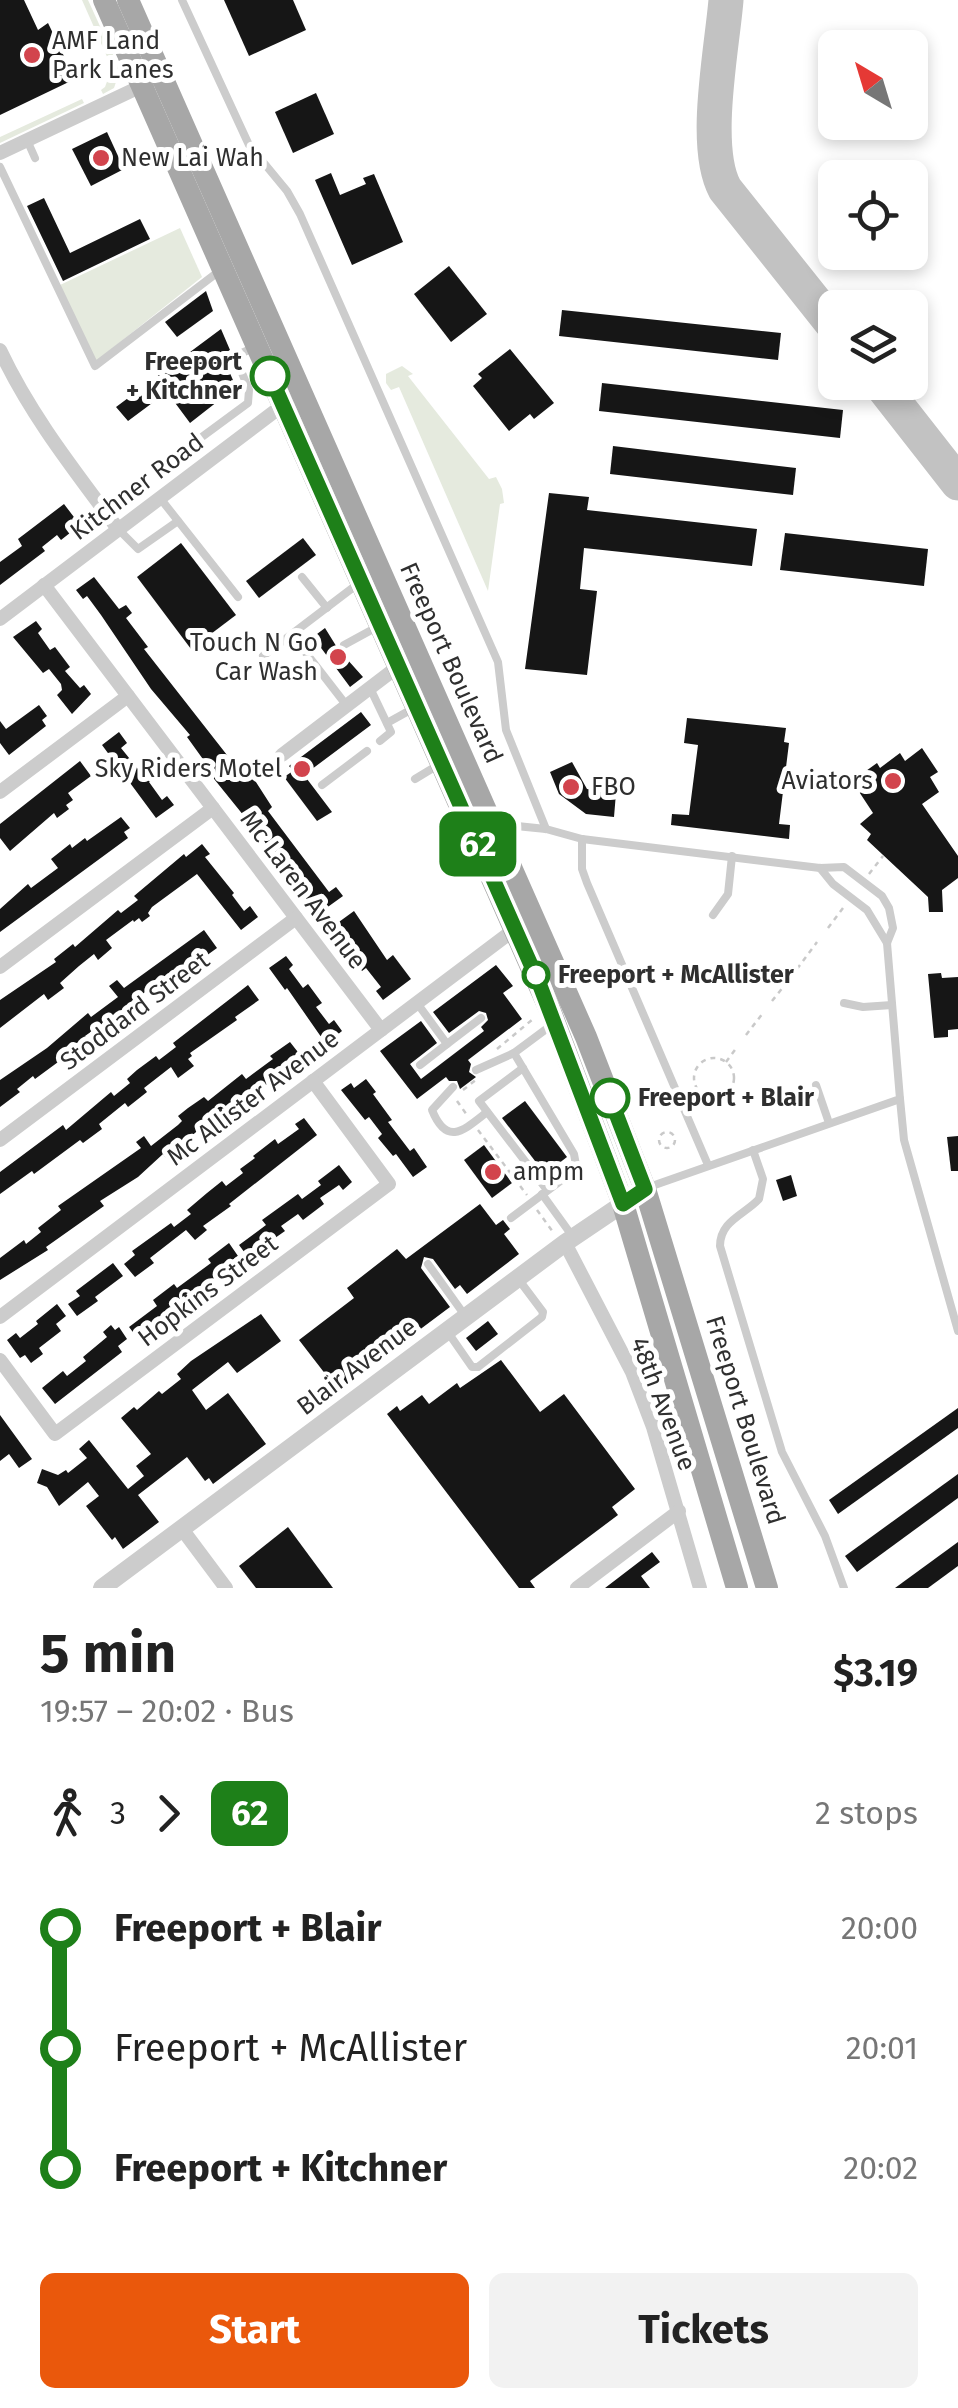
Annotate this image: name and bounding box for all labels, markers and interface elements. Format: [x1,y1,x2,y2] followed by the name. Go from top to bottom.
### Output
[52,26,174,85] place label: AMF Land Park Lanes
[818,30,928,140] north arrow
[818,30,928,400] map controls
[21,44,43,66] marker: AMF Land Park Lanes
[121,143,264,173] place label: New Lai Wah
[90,147,112,169] marker: New Lai Wah
[818,160,928,270] button: locate
[818,290,928,400] button: layers
[126,347,243,406] place label: Freeport + Kitchner
[251,357,289,395] marker: Freeport + Kitchner
[64,427,210,547] street label: Kitchner Road
[393,558,509,768] street label: Freeport Boulevard
[190,628,318,687] place label: Touch N Go Car Wash
[327,646,349,668] marker: Touch N Go Car Wash
[95,754,282,784] place label: Sky Riders Motel
[291,758,313,780] marker: Sky Riders Motel
[782,766,873,796] place label: Aviators
[882,770,904,792] marker: Aviators
[591,772,636,802] place label: FBO
[560,776,582,798] marker: FBO
[234,805,372,975] street label: Mc Laren Avenue
[433,812,523,876] line badge: 62
[459,823,497,865] text: 62
[55,945,216,1077] street label: Stoddard Street
[558,960,795,990] place label: Freeport + McAllister
[523,962,549,988] marker: Freeport + McAllister
[161,1024,345,1172] street label: Mc Allister Avenue
[591,1079,629,1117] marker: Freeport + Blair
[638,1083,815,1113] place label: Freeport + Blair
[513,1157,584,1187] place label: ampm
[482,1161,504,1183] marker: ampm
[132,1228,285,1353] street label: Hopkins Street
[291,1312,423,1422] street label: Blair Avenue
[699,1312,791,1528] street label: Freeport Boulevard
[624,1333,702,1475] street label: 48th Avenue
[40,1621,176,1687] text: 5 min
[833,1650,918,1696] text: $3.19
[40,1692,294,1730] text: 19:57 – 20:02 · Bus
[40,1786,95,1841] icon: walk
[141,1786,196,1841] icon: forward
[231,1792,268,1834] text: 62
[110,1794,126,1832] text: 3
[815,1794,918,1832] text: 2 stops
[114,1905,382,1951] text: Freeport + Blair
[841,1909,918,1947] text: 20:00
[114,2025,467,2071] text: Freeport + McAllister
[846,2029,918,2067] text: 20:01
[114,2145,447,2191] text: Freeport + Kitchner
[843,2149,918,2187] text: 20:02
[40,2273,469,2388] button: Start
[489,2273,918,2388] button: Tickets

